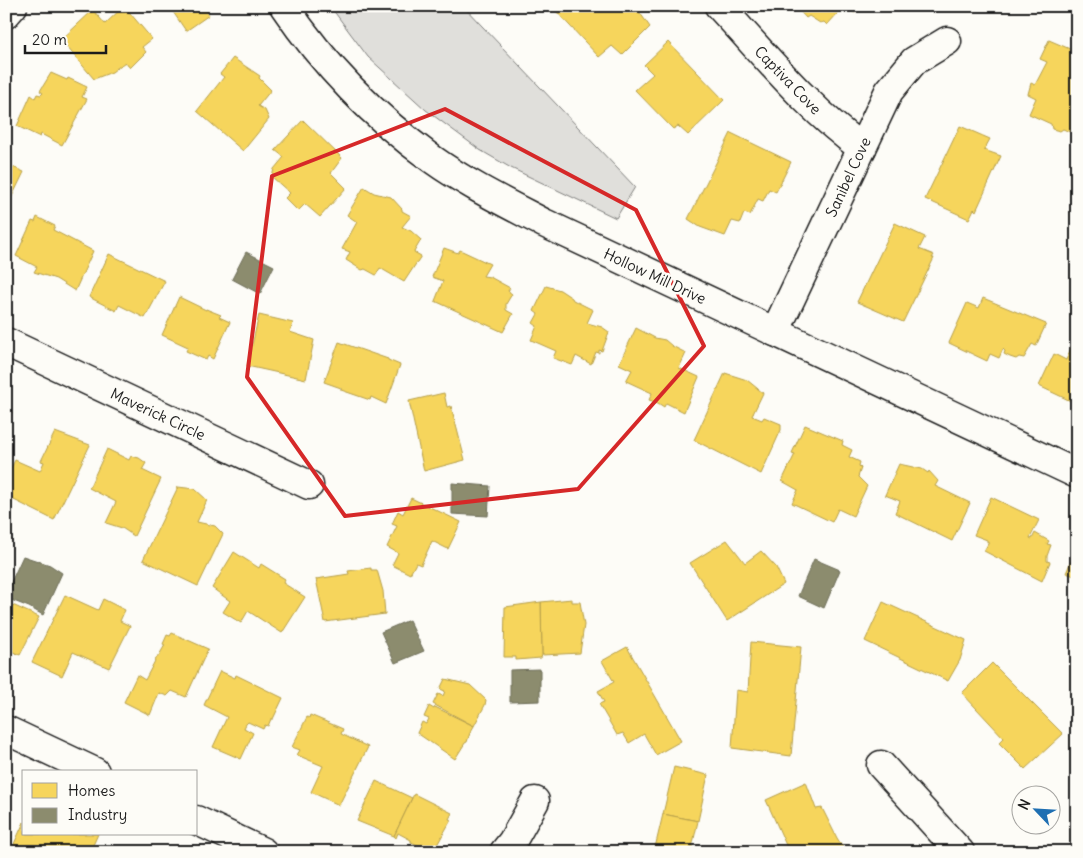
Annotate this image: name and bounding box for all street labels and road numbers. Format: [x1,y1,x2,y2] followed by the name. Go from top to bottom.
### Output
[751,42,825,118] street label: Captiva Cove
[821,134,875,220] street label: Sanibel Cove
[601,244,709,308] street label: Hollow Mill Drive
[107,384,209,444] street label: Maverick Circle

